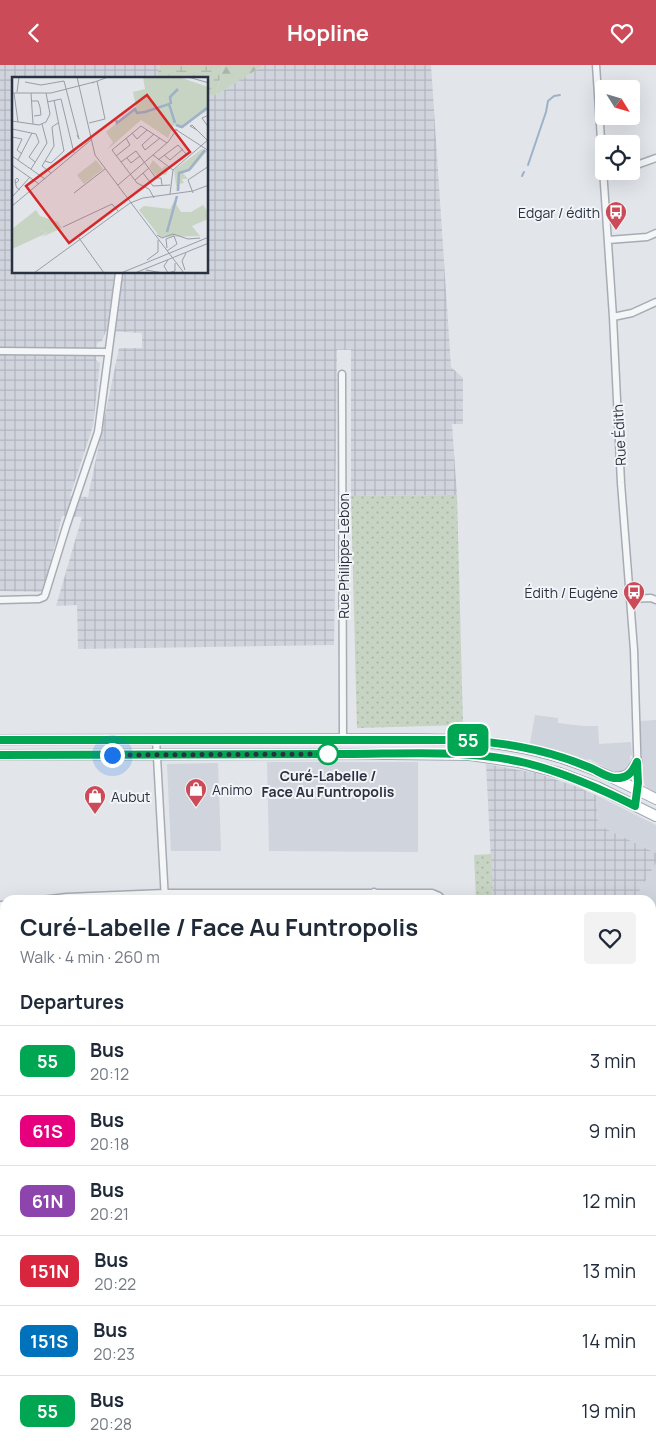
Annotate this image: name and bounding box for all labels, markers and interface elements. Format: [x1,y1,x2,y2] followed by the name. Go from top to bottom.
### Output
[287,18,369,48] text: Hopline
[20,19,48,47] icon: back
[608,19,636,47] icon: heart
[12,77,209,274] inset map
[595,80,640,125] north arrow
[595,80,640,180] map controls
[595,135,640,180] button: locate
[604,200,628,231] bus stop icon: Edgar / édith
[518,203,600,222] place label: Edgar / édith
[608,404,630,466] street label: Rue Édith
[334,493,353,619] street label: Rue Philippe-Lebon
[622,580,646,611] bus stop icon: Édith / Eugène
[524,583,618,602] place label: Édith / Eugène
[446,724,490,756] line badge: 55
[457,728,479,752] text: 55
[100,743,125,768] your location
[317,743,339,765] marker: Curé-Labelle / Face Au Funtropolis
[262,766,395,801] place label: Curé-Labelle / Face Au Funtropolis
[184,777,208,808] shop icon: Animo
[212,780,253,799] place label: Animo
[83,784,107,815] shop icon: Aubut
[111,787,151,806] place label: Aubut
[20,910,418,943] text: Curé-Labelle / Face Au Funtropolis
[584,912,636,964] button: heart
[20,946,160,968] text: Walk · 4 min · 260 m
[20,989,124,1015] text: Departures
[90,1037,124,1063] text: Bus
[590,1048,636,1074] text: 3 min
[37,1049,58,1073] text: 55
[90,1063,129,1085] text: 20:12
[90,1107,124,1133] text: Bus
[589,1118,636,1144] text: 9 min
[32,1119,63,1143] text: 61S
[90,1133,129,1155] text: 20:18
[90,1177,124,1203] text: Bus
[582,1188,636,1214] text: 12 min
[32,1189,63,1213] text: 61N
[90,1203,129,1225] text: 20:21
[94,1247,128,1273] text: Bus
[582,1258,636,1284] text: 13 min
[30,1259,69,1283] text: 151N
[94,1273,136,1295] text: 20:22
[93,1317,127,1343] text: Bus
[582,1328,636,1354] text: 14 min
[30,1329,68,1353] text: 151S
[93,1343,135,1365] text: 20:23
[90,1387,124,1413] text: Bus
[581,1398,636,1424] text: 19 min
[37,1399,58,1423] text: 55
[90,1413,132,1435] text: 20:28

